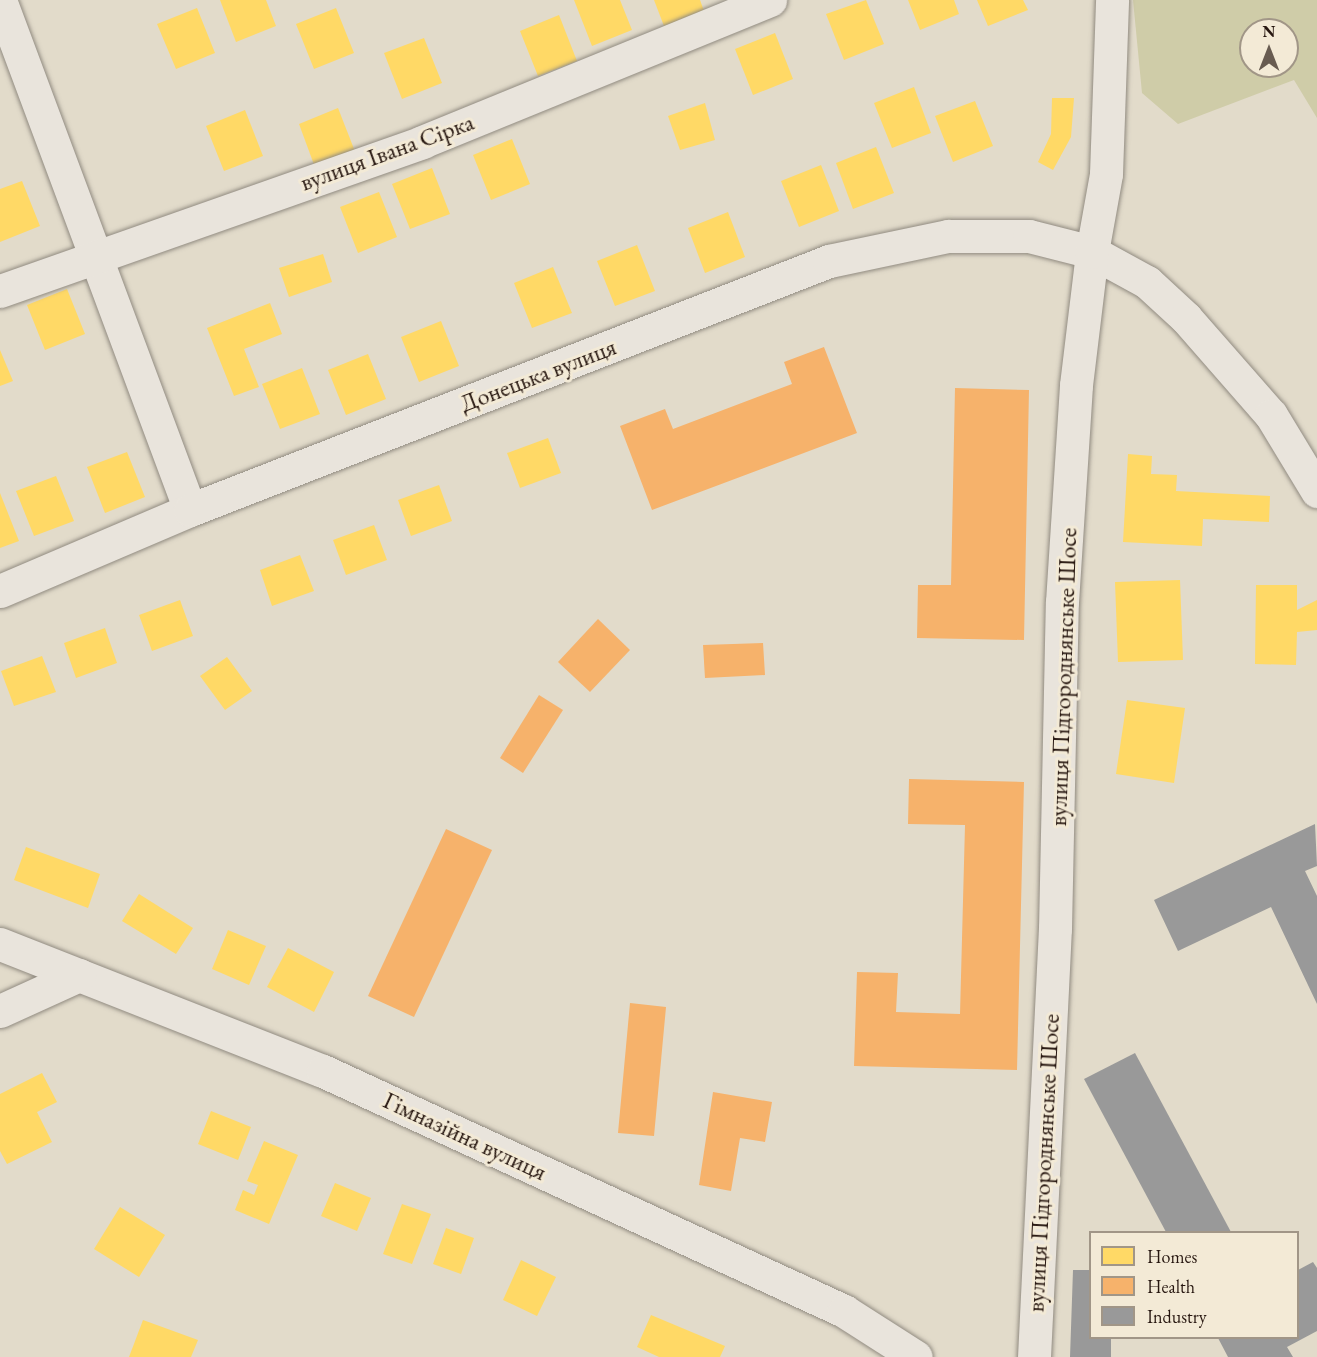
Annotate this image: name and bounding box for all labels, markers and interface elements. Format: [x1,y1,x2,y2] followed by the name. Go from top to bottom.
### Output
[1239,18,1299,78] north arrow
[1263,21,1275,42] text: N
[296,107,478,197] street label: вулиця Івана Сірка
[456,332,620,418] street label: Донецька вулиця
[1043,527,1083,827] street label: вулиця Підгороднянське Шосе
[1021,1013,1065,1313] street label: вулиця Підгороднянське Шосе
[379,1086,551,1186] street label: Гімназійна вулиця
[1089,1231,1299,1339] legend
[1147,1245,1197,1268] text: Homes
[1147,1275,1195,1298] text: Health
[1147,1305,1207,1328] text: Industry

